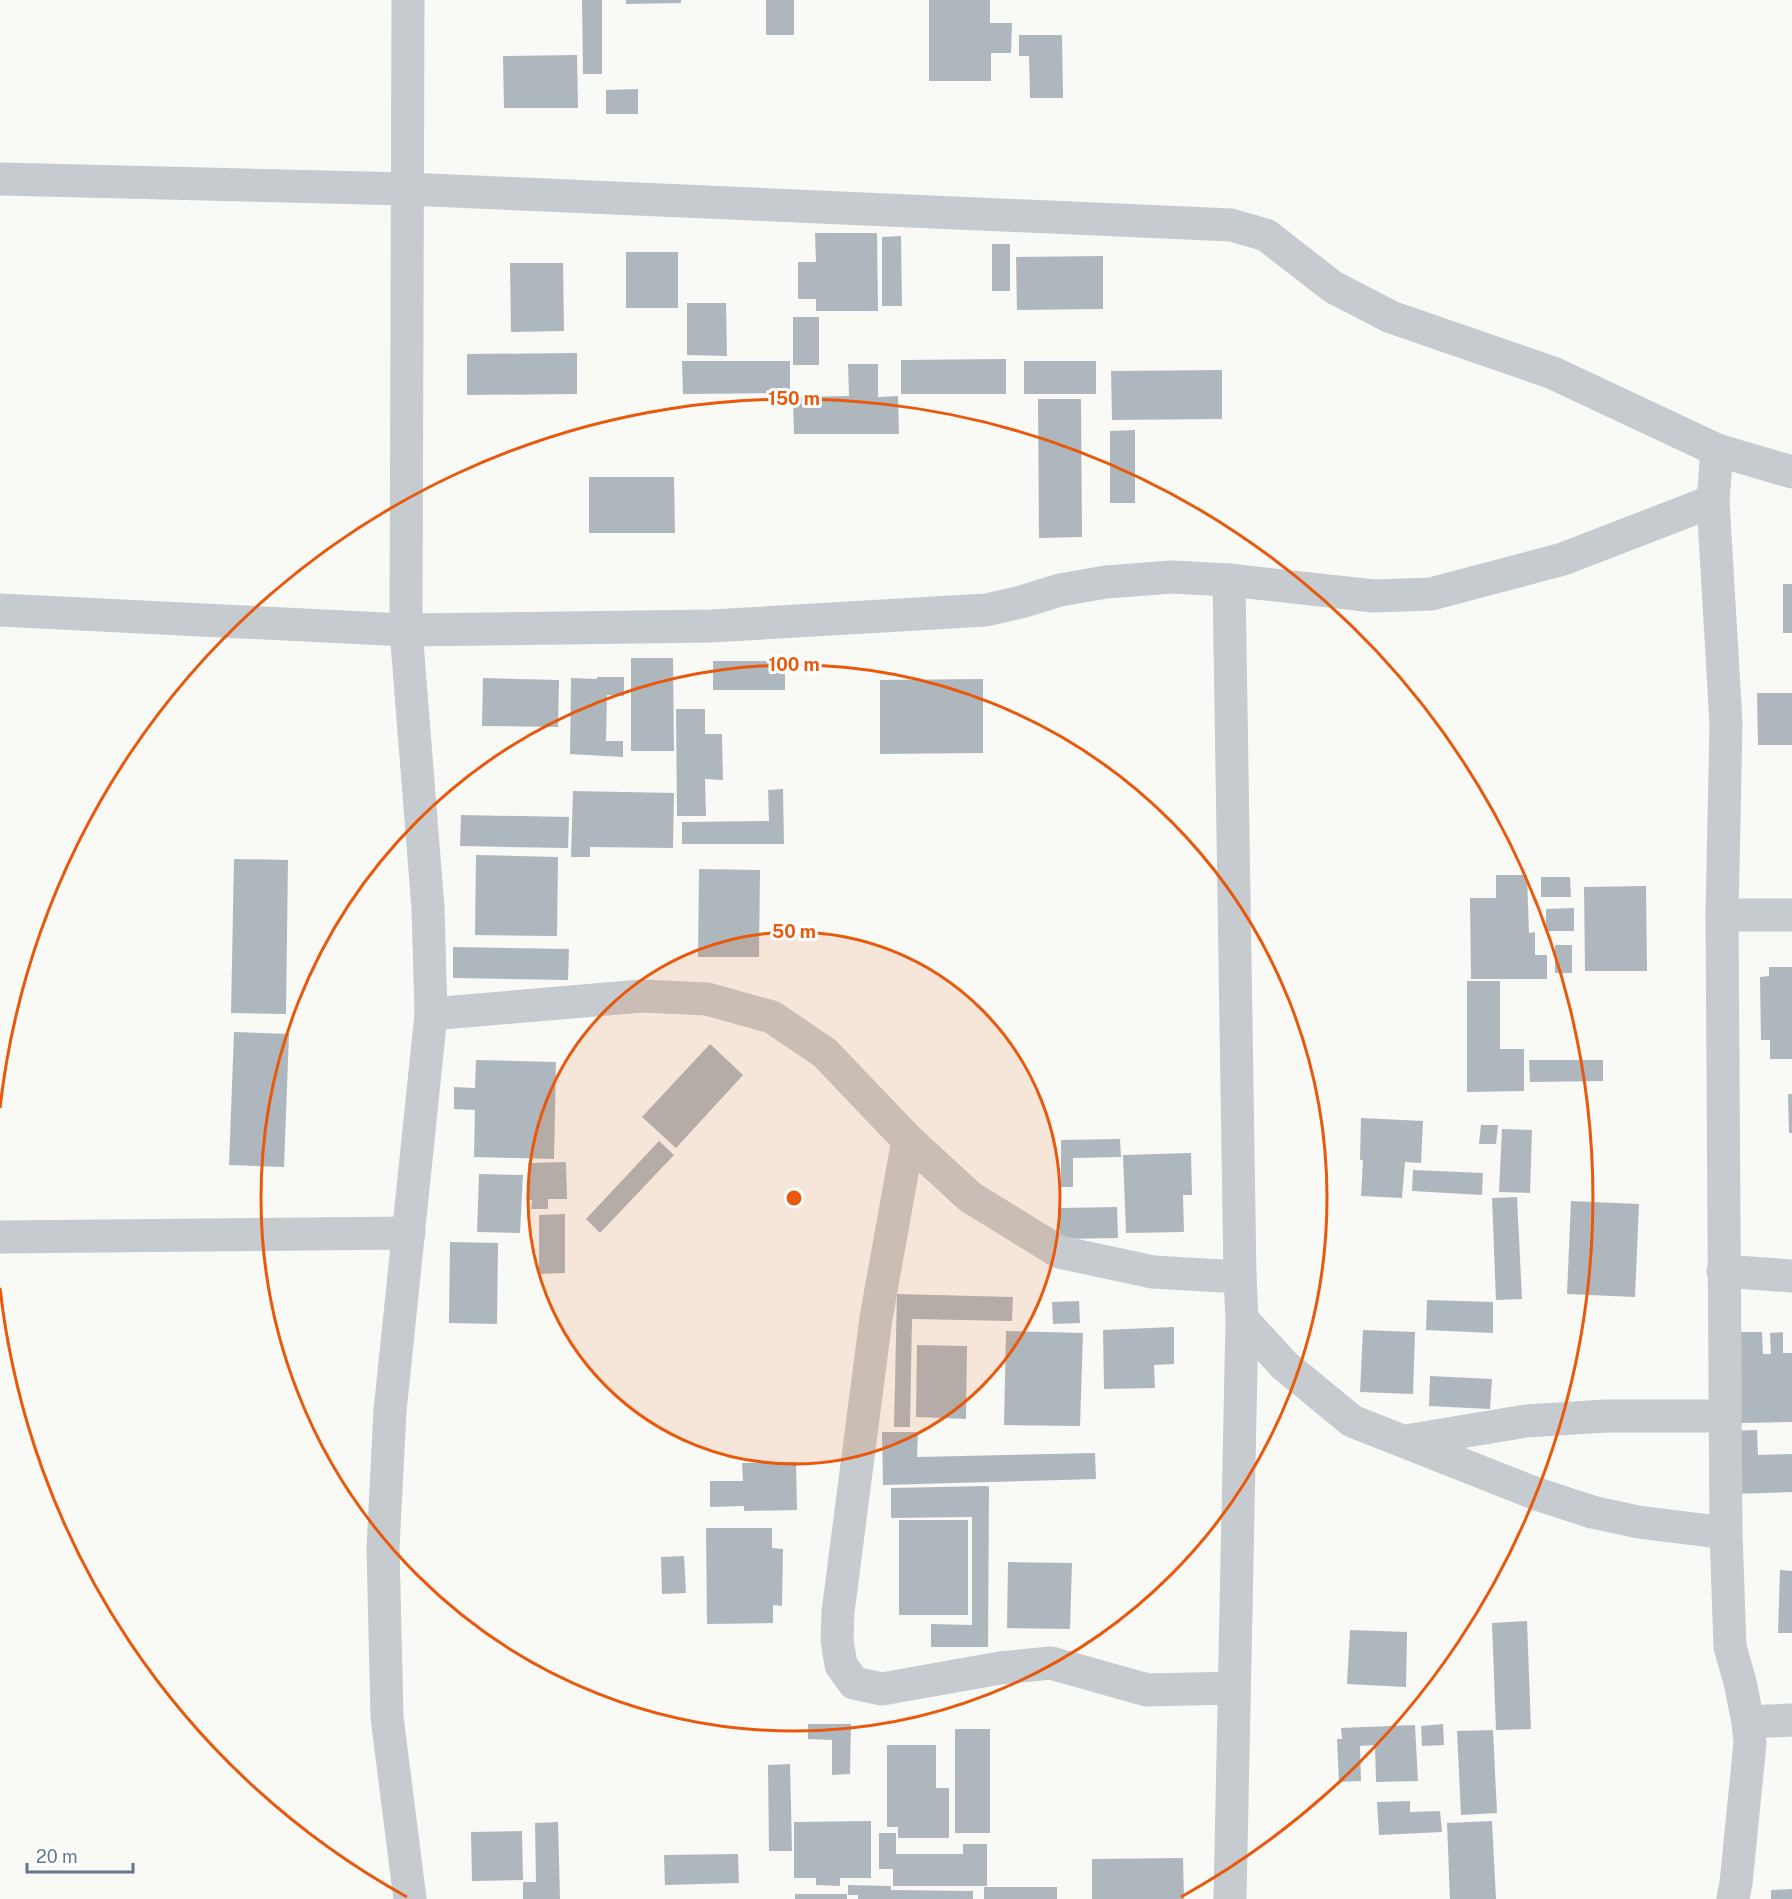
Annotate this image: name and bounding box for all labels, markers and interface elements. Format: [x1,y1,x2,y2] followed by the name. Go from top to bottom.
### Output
[768,388,820,409] text: 150 m
[768,654,820,675] text: 100 m
[772,921,816,942] text: 50 m
[784,1188,804,1208] centre of rings
[27,1836,134,1874] scale bar
[36,1846,78,1867] text: 20 m

